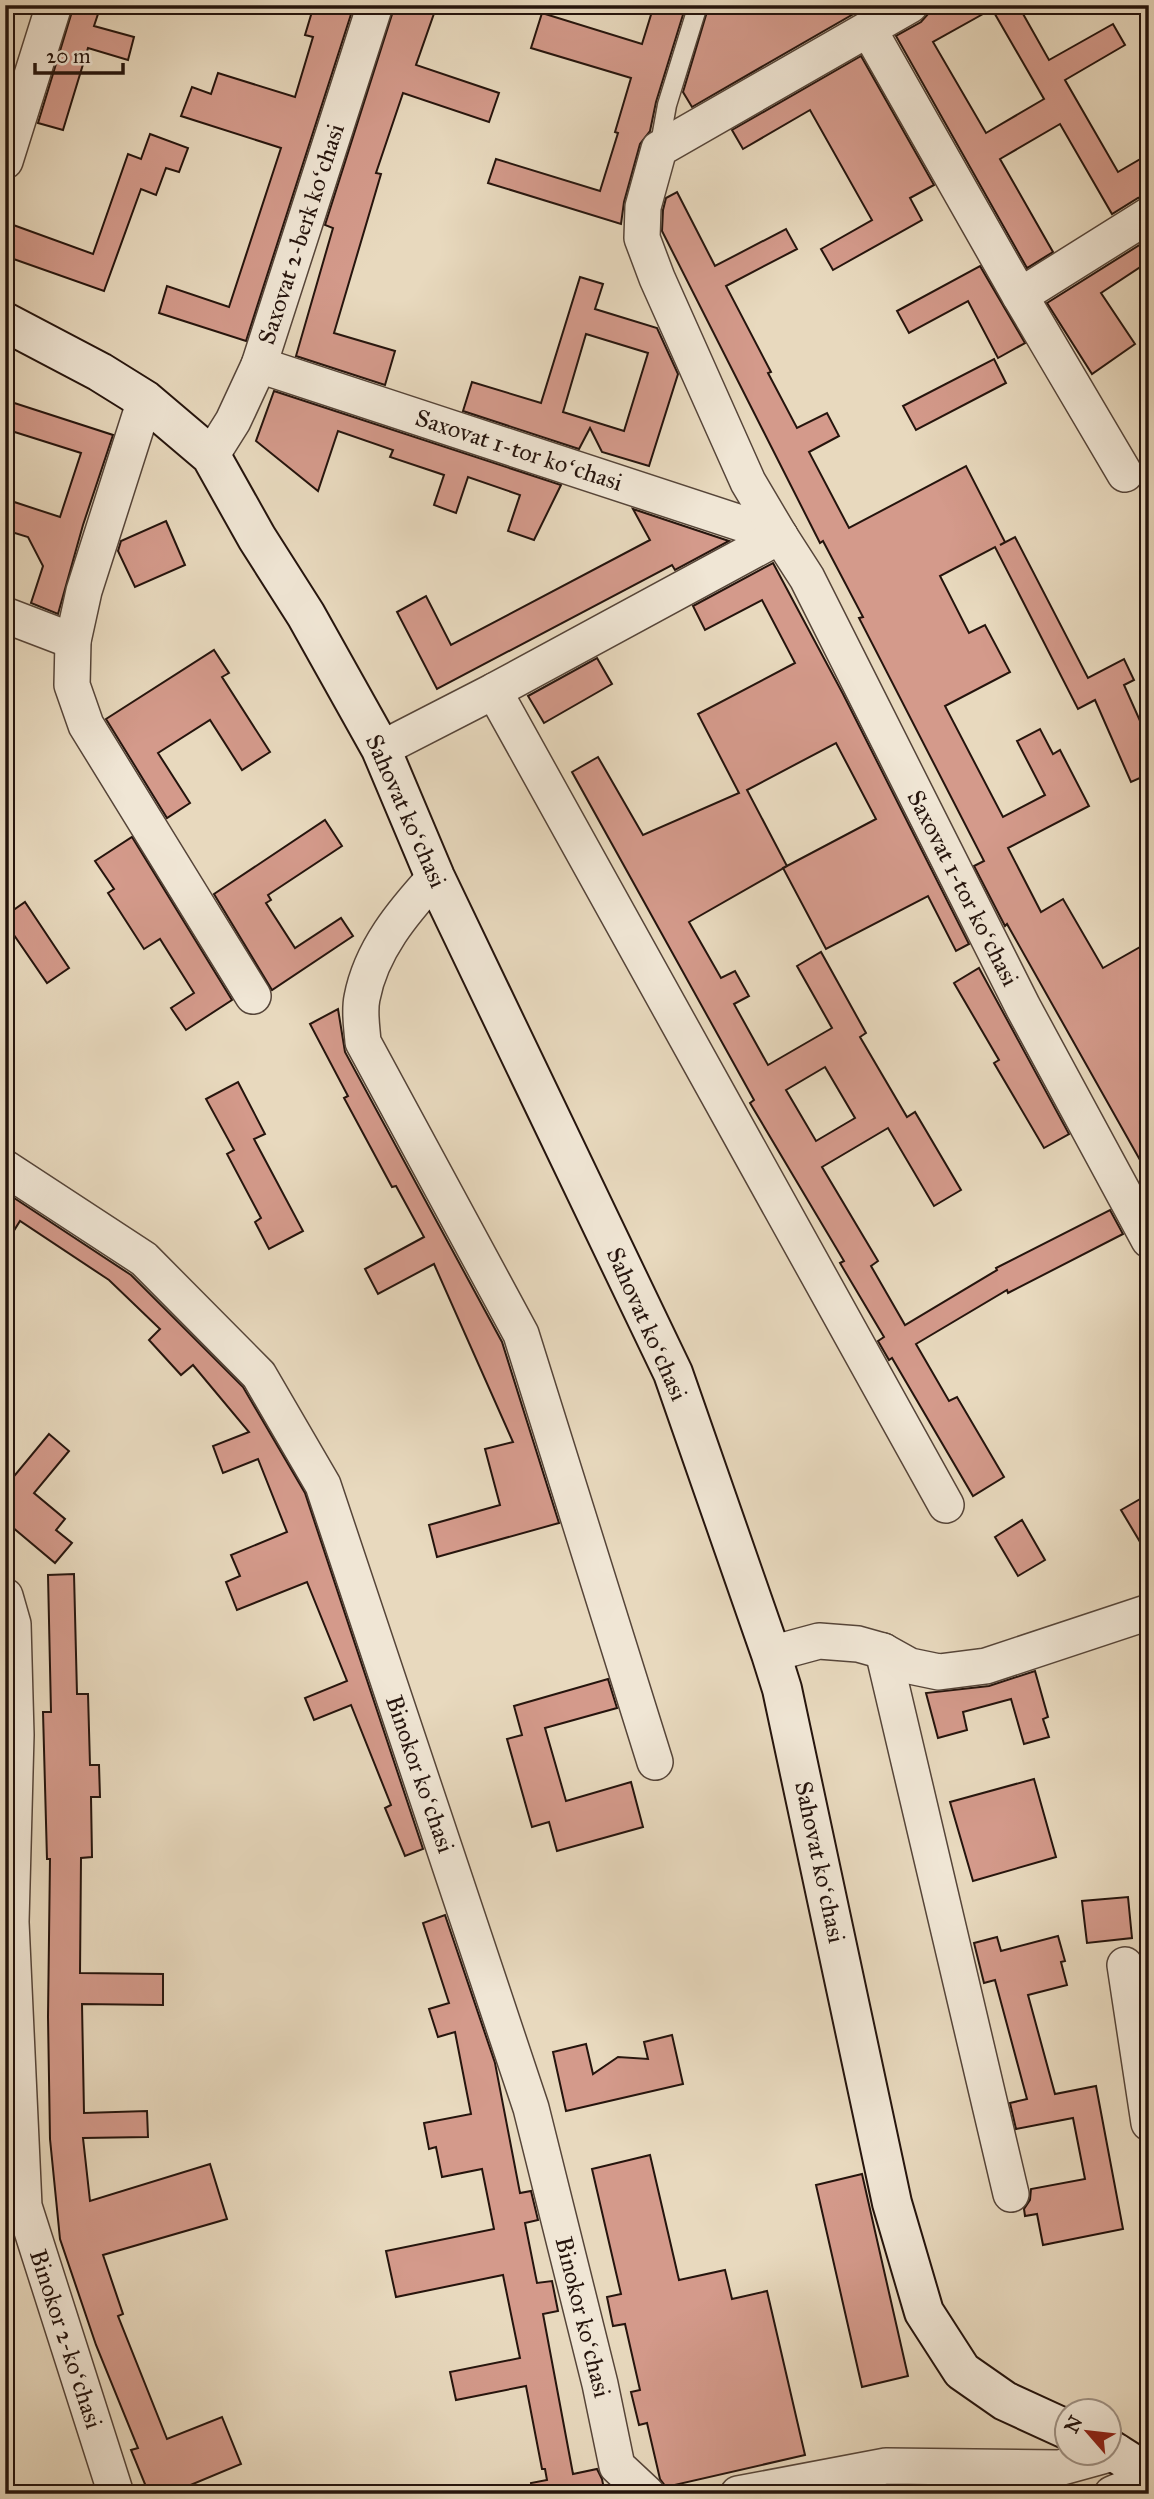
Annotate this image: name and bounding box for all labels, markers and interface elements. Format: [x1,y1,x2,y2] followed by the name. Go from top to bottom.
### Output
[35,32,122,76] scale bar
[46,43,91,69] text: 20 m
[251,119,351,348] street label: Saxovat 2-berk koʻchasi
[412,402,627,498] street label: Saxovat 1-tor koʻchasi
[359,730,453,893] street label: Sahovat koʻchasi
[901,785,1026,991] street label: Saxovat 1-tor koʻchasi
[600,1243,694,1406] street label: Sahovat koʻchasi
[379,1691,461,1857] street label: Binokor koʻchasi
[788,1778,852,1946] street label: Sahovat koʻchasi
[549,2233,618,2401] street label: Binokor koʻchasi
[23,2246,109,2433] street label: Binokor 2-koʻchasi
[1052,2398,1122,2468] north arrow
[1059,2412,1087,2437] text: N

